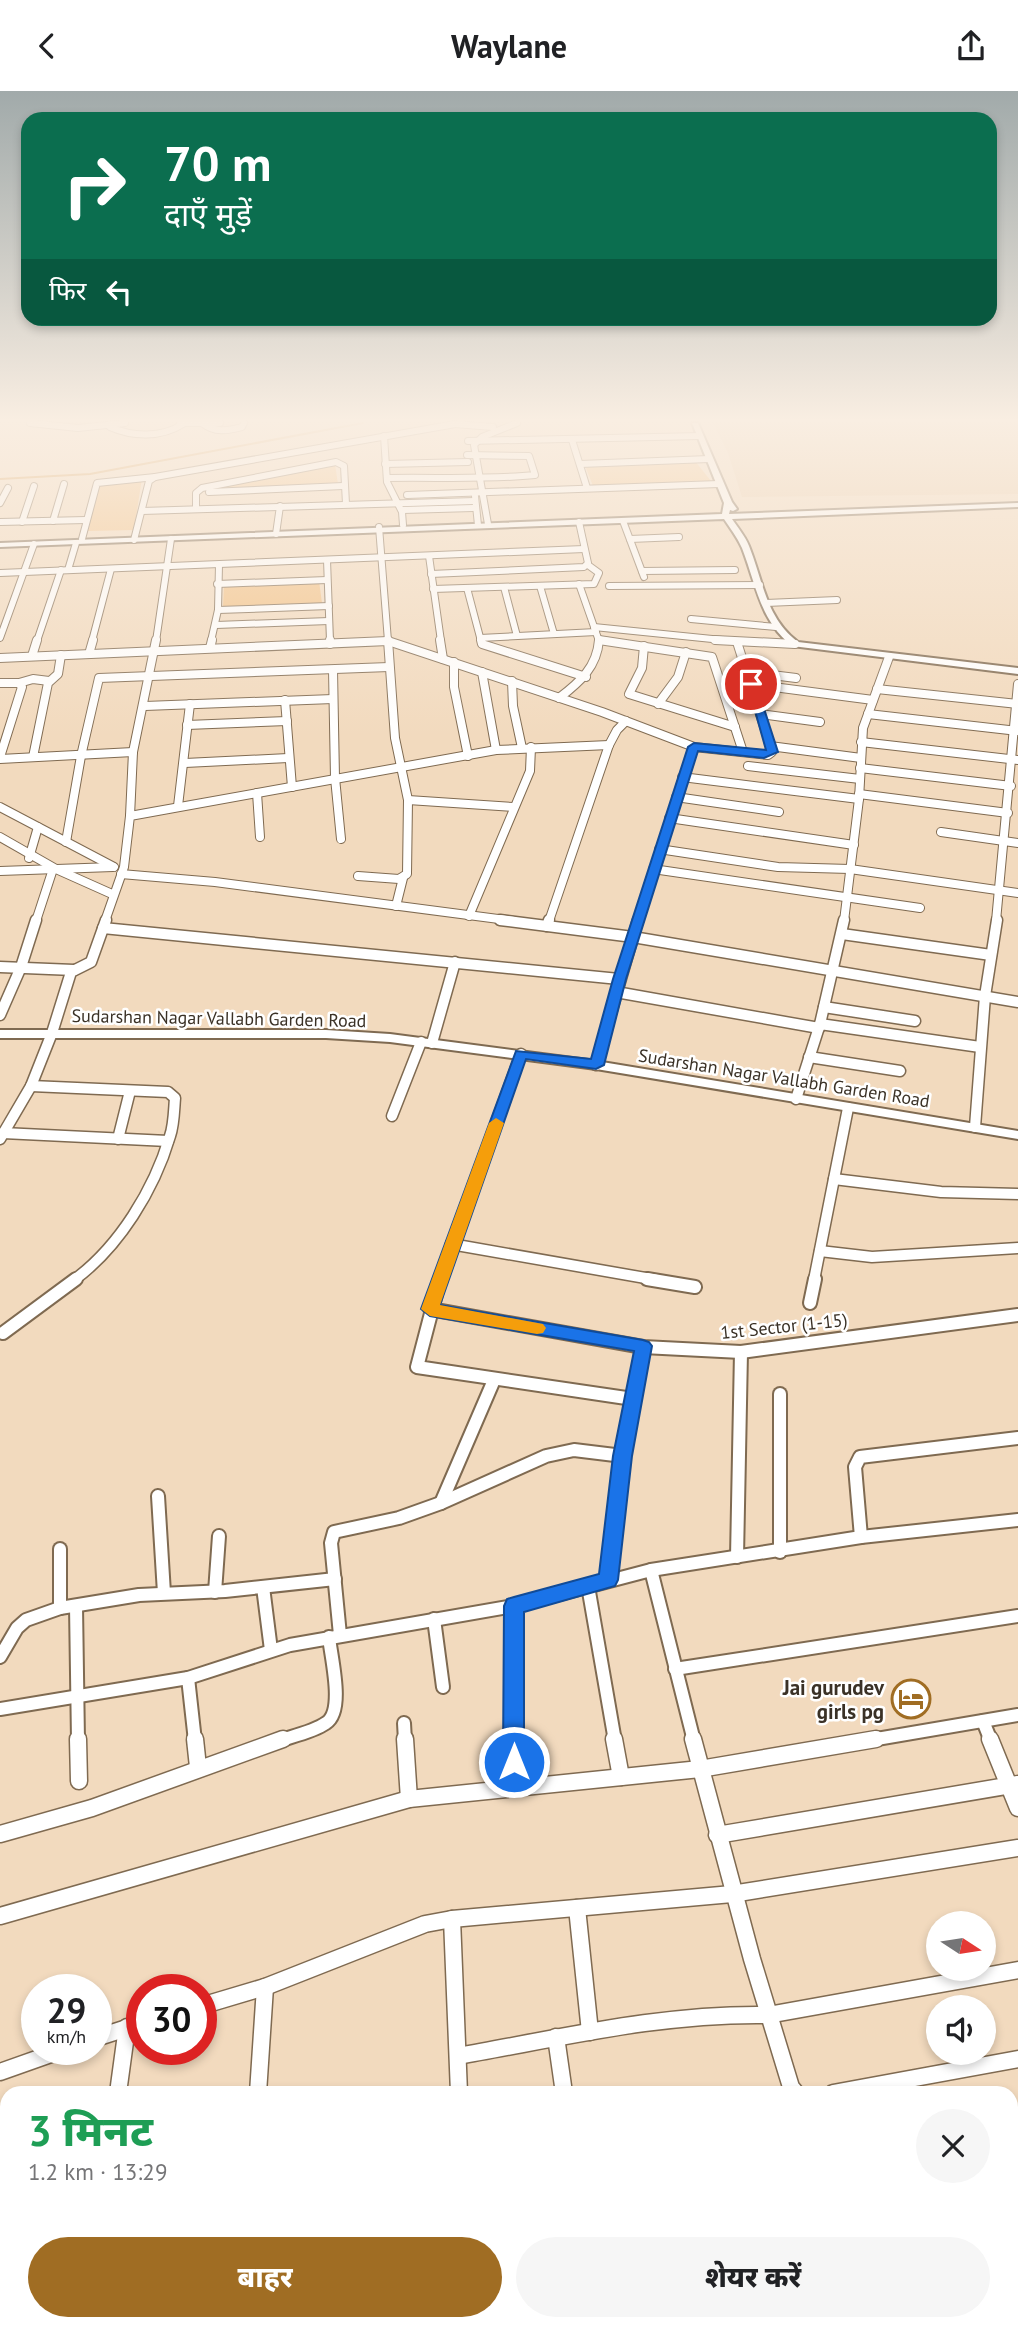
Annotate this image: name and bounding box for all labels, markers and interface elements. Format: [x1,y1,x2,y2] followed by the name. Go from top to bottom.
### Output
[451,25,567,67] text: Waylane
[28,27,66,65] icon: back
[952,27,990,65] icon: share
[164,131,271,195] text: 70 m
[49,140,140,231] icon: right
[164,193,252,235] text: दाएँ मुड़ें
[100,273,138,311] icon: left
[49,274,86,307] text: फिर
[721,654,781,714] pin
[732,665,770,703] icon: arrive
[71,1004,367,1032] street label: Sudarshan Nagar Vallabh Garden Road
[637,1044,931,1112] street label: Sudarshan Nagar Vallabh Garden Road
[719,1308,849,1344] street label: 1st Sector (1-15)
[782,1674,885,1725] place label: Jai gurudev girls pg
[890,1678,932,1720] hotel icon: Jai gurudev girls pg
[477,1725,551,1799] position arrow
[926,1911,996,1981] north arrow
[926,1911,996,2065] map controls
[126,1974,217,2065] speed limit sign: 30
[47,1987,86,2033] text: 29
[926,1995,996,2065] button: sound
[47,2025,86,2048] text: km/h
[28,2103,153,2158] text: 3 मिनट
[916,2109,990,2183] button: close
[28,2157,167,2186] text: 1.2 km · 13:29
[28,2237,502,2317] button: बाहर
[516,2237,990,2317] button: शेयर करें

